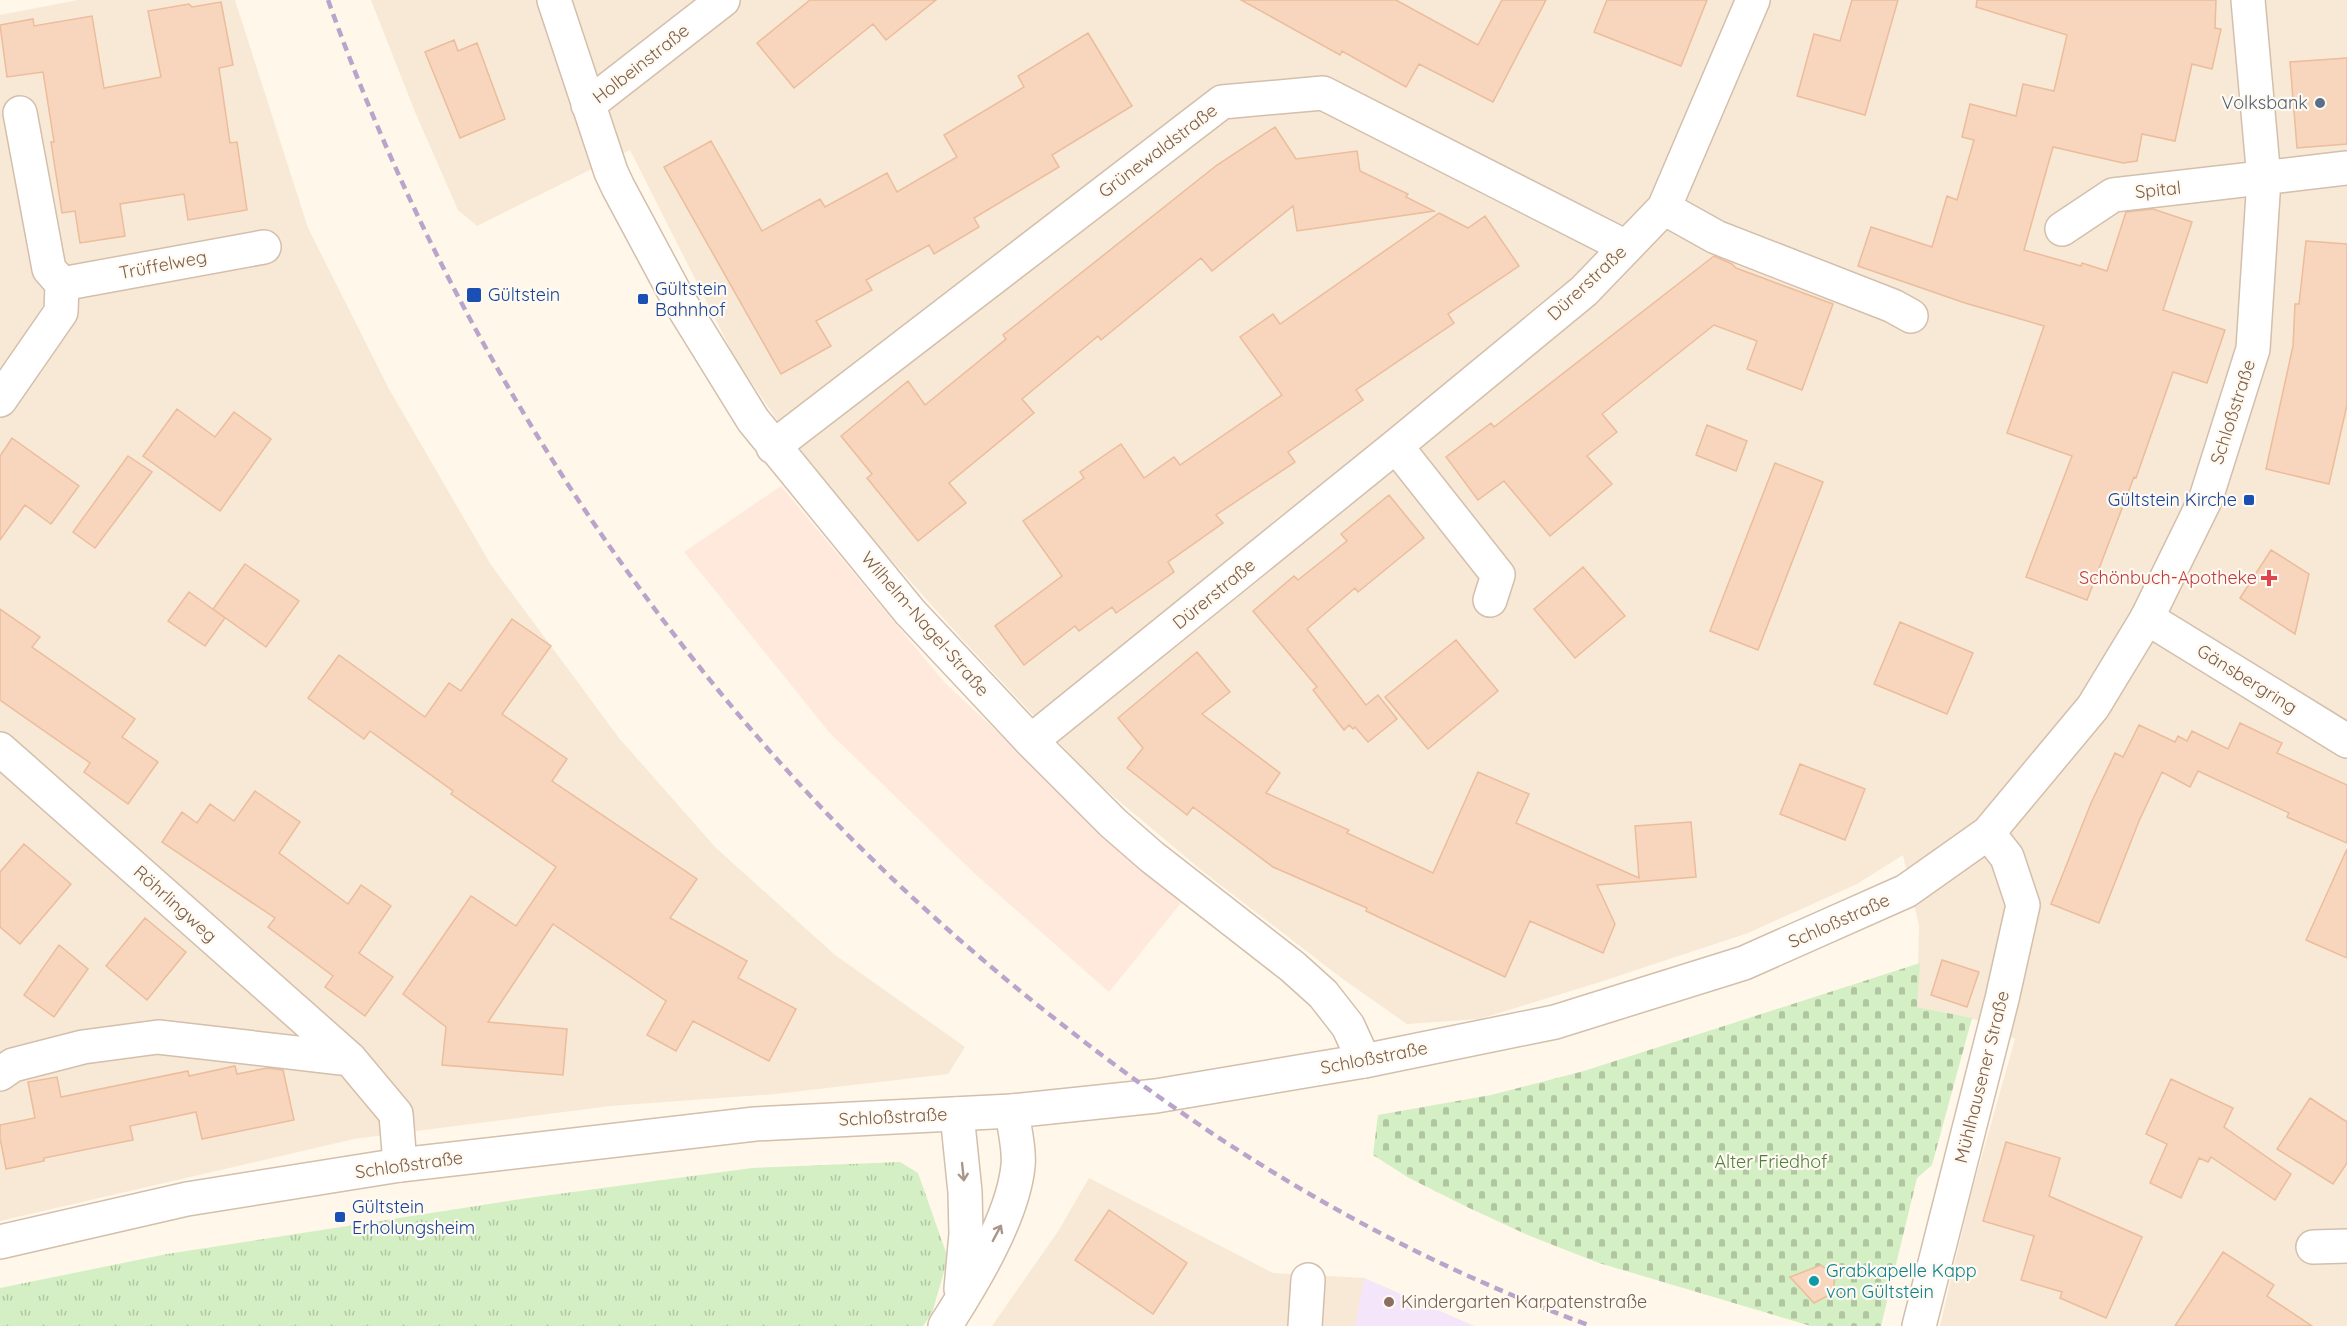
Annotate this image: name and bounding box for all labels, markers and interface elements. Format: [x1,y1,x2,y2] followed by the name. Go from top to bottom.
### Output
[588,19,694,109] street label: Holbeinstraße
[2222,91,2308,114] place label: Volksbank
[2313,96,2327,110] marker: Volksbank
[1094,98,1222,203] street label: Grünewaldstraße
[2134,176,2182,203] street label: Spital
[1542,240,1631,325] street label: Dürerstraße
[117,245,209,284] street label: Trüffelweg
[655,277,727,321] place label: Gültstein Bahnhof
[488,283,560,306] place label: Gültstein
[465,286,483,304] marker: Gültstein
[636,292,650,306] marker: Gültstein Bahnhof
[2205,357,2260,467] street label: Schloßstraße
[2108,488,2237,511] place label: Gültstein Kirche
[2242,493,2256,507] marker: Gültstein Kirche
[856,547,995,701] street label: Wilhelm-Nagel-Straße
[1168,553,1260,634] street label: Dürerstraße
[2079,566,2257,589] place label: Schönbuch-Apotheke
[2262,571,2276,585] marker: Schönbuch-Apotheke
[2193,639,2302,719] street label: Gänsbergring
[129,860,222,947] street label: Röhrlingweg
[1784,888,1893,953] street label: Schloßstraße
[1949,988,2014,1165] street label: Mühlhausener Straße
[1318,1036,1429,1079] street label: Schloßstraße
[838,1102,948,1131] street label: Schloßstraße
[354,1146,464,1183] street label: Schloßstraße
[1714,1150,1828,1173] park label: Alter Friedhof
[958,1161,969,1181] one-way arrow
[352,1195,475,1239] place label: Gültstein Erholungsheim
[333,1210,347,1224] marker: Gültstein Erholungsheim
[992,1224,1003,1242] one-way arrow
[1826,1259,1977,1303] place label: Grabkapelle Kapp von Gültstein
[1807,1274,1821,1288] marker: Grabkapelle Kapp von Gültstein
[1401,1290,1647,1313] place label: Kindergarten Karpatenstraße
[1382,1295,1396,1309] marker: Kindergarten Karpatenstraße

